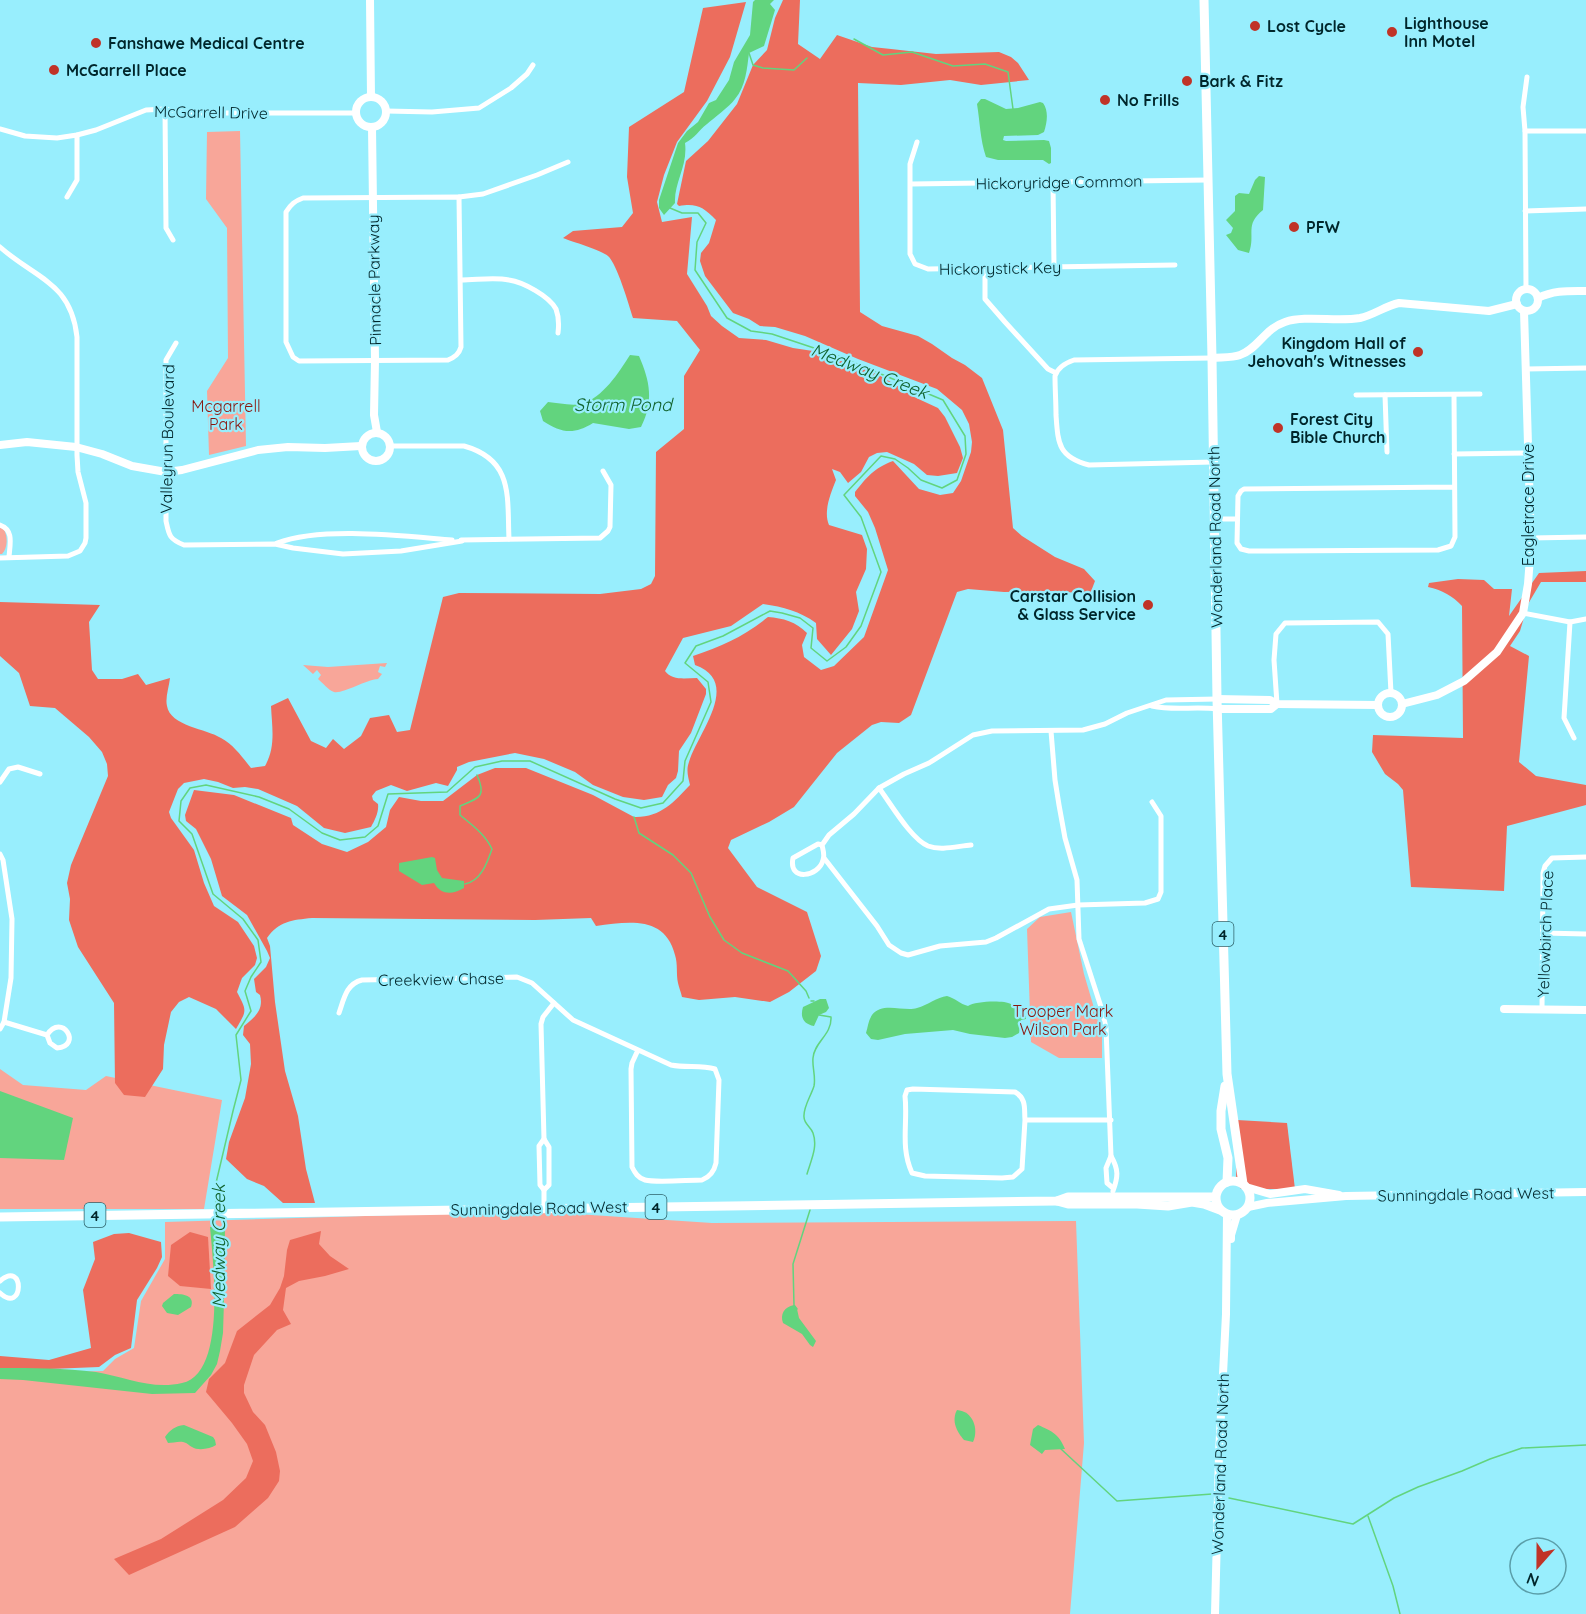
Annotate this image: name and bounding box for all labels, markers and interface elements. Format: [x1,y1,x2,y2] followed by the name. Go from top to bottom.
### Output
[1404,13,1489,51] place label: Lighthouse Inn Motel
[1267,16,1346,36] place label: Lost Cycle
[1248,19,1262,33] marker: Lost Cycle
[1385,25,1399,39] marker: Lighthouse Inn Motel
[108,33,305,53] place label: Fanshawe Medical Centre
[89,36,103,50] marker: Fanshawe Medical Centre
[66,60,187,80] place label: McGarrell Place
[47,63,61,77] marker: McGarrell Place
[1199,71,1283,91] place label: Bark & Fitz
[1180,74,1194,88] marker: Bark & Fitz
[1117,90,1179,110] place label: No Frills
[1098,93,1112,107] marker: No Frills
[154,101,268,123] street label: McGarrell Drive
[975,171,1143,193] street label: Hickoryridge Common
[363,214,385,346] street label: Pinnacle Parkway
[1306,217,1340,237] place label: PFW
[1287,220,1301,234] marker: PFW
[939,257,1061,279] street label: Hickorystick Key
[1248,333,1406,371] place label: Kingdom Hall of Jehovah's Witnesses
[808,338,933,404] water label: Medway Creek
[1411,345,1425,359] marker: Kingdom Hall of Jehovah's Witnesses
[156,364,178,514] street label: Valleyrun Boulevard
[574,393,674,416] water label: Storm Pond
[191,396,261,434] park label: Mcgarrell Park
[1290,409,1385,447] place label: Forest City Bible Church
[1271,421,1285,435] marker: Forest City Bible Church
[1518,444,1538,566] street label: Eagletrace Drive
[1203,446,1227,628] street label: Wonderland Road North
[1010,586,1136,624] place label: Carstar Collision & Glass Service
[1141,598,1155,612] marker: Carstar Collision & Glass Service
[1533,870,1557,998] street label: Yellowbirch Place
[1212,922,1234,946] road number: 4
[378,968,504,990] street label: Creekview Chase
[1013,1001,1113,1039] park label: Trooper Mark Wilson Park
[1378,1182,1554,1206] street label: Sunningdale Road West
[207,1183,230,1308] water label: Medway Creek
[646,1195,666,1219] road number: 4
[451,1196,627,1220] street label: Sunningdale Road West
[84,1203,106,1227] road number: 4
[1207,1373,1233,1555] street label: Wonderland Road North
[1508,1536,1568,1596] north arrow
[1524,1569,1542,1591] text: N

